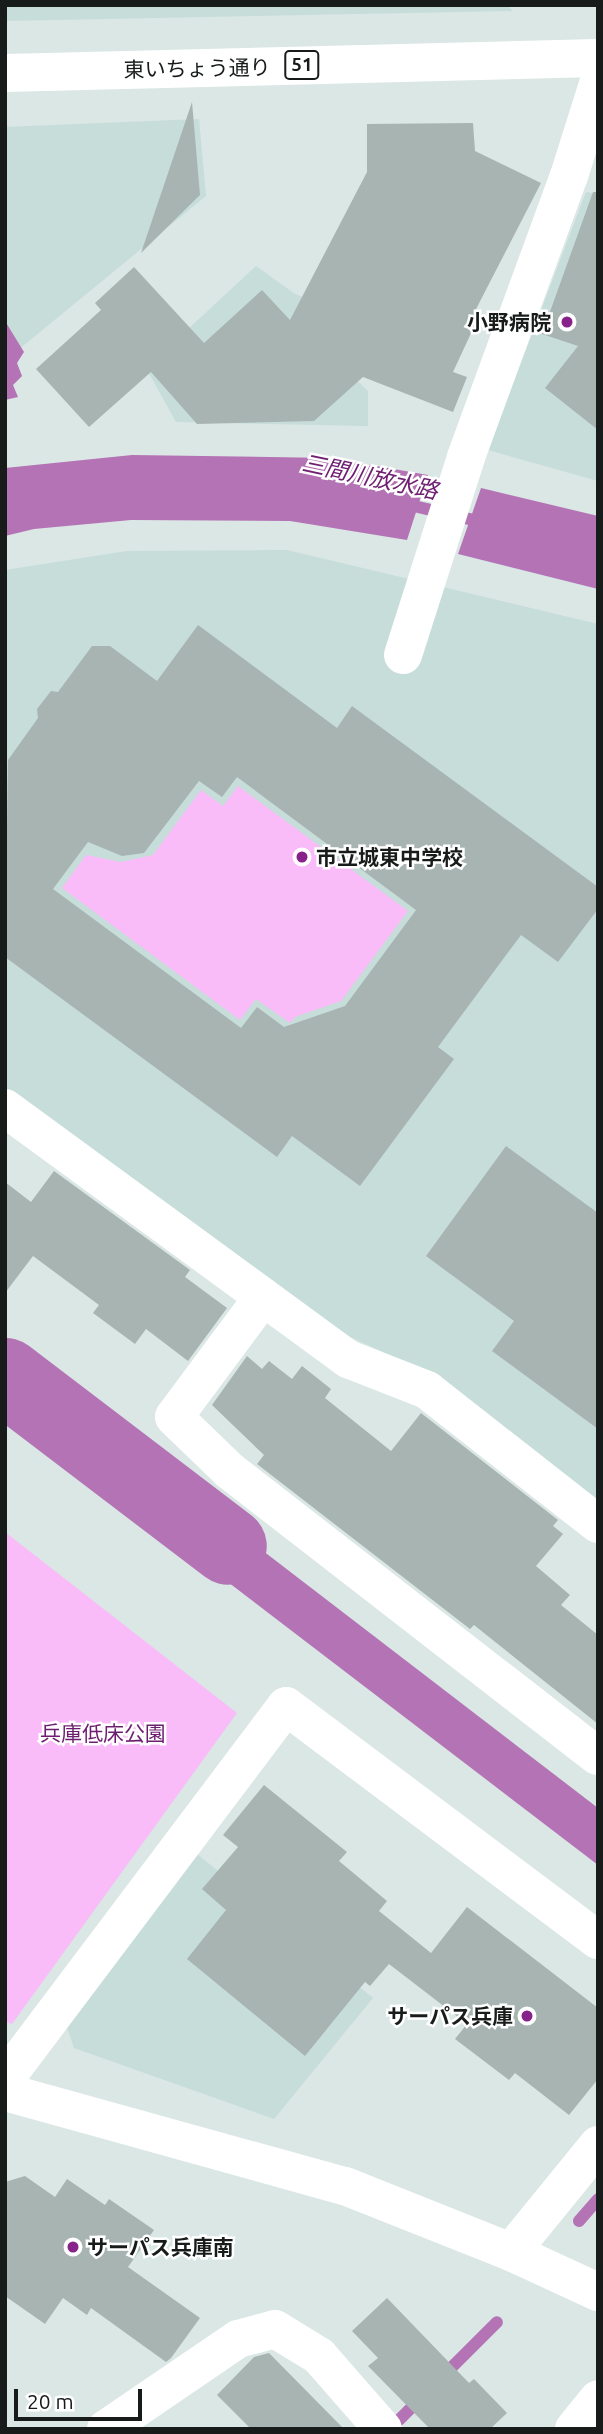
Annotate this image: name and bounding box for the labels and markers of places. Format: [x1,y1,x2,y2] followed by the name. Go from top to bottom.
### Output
[467,309,551,335] place label: 小野病院
[557,312,577,332] marker: 小野病院
[316,844,463,870] place label: 市立城東中学校
[294,849,310,865] marker: 市立城東中学校
[387,2003,513,2029] place label: サーパス兵庫
[519,2008,535,2024] marker: サーパス兵庫
[87,2234,234,2260] place label: サーパス兵庫南
[65,2239,81,2255] marker: サーパス兵庫南

